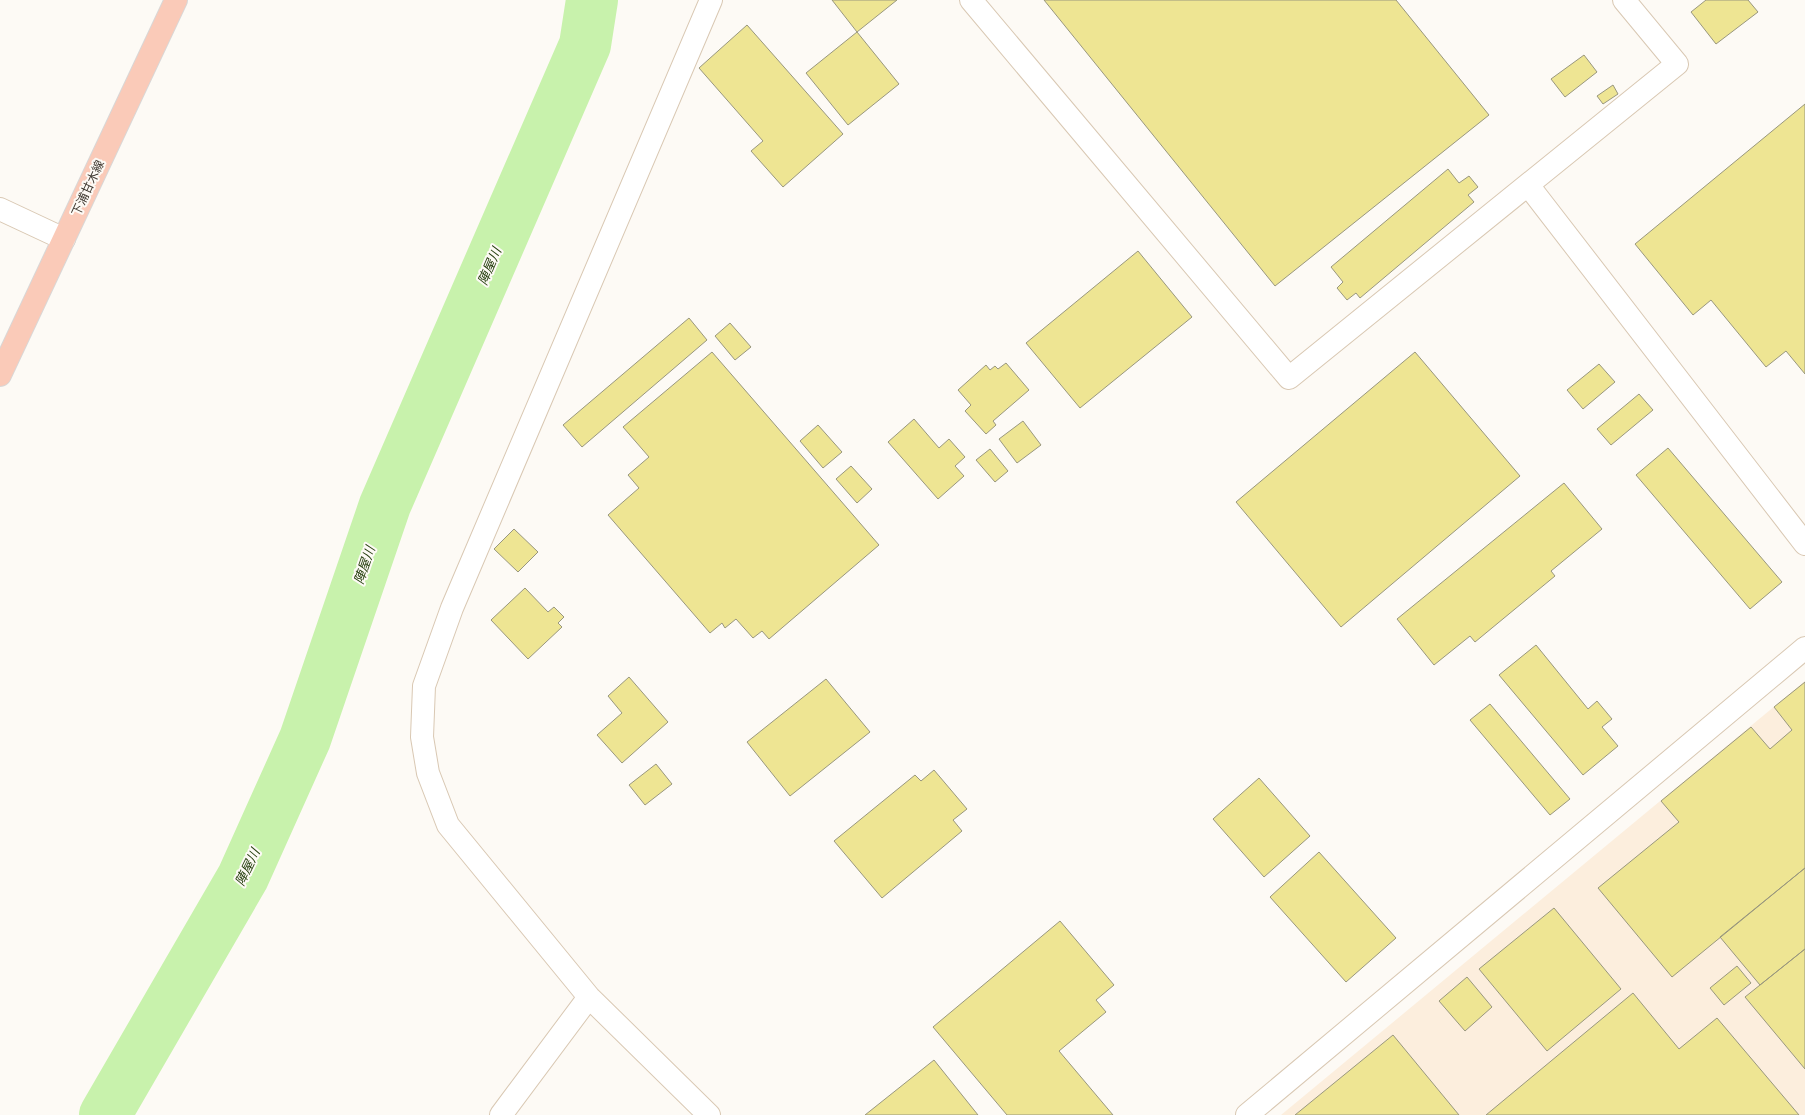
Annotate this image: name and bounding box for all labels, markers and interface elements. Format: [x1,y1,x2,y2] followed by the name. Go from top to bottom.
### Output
[66,157,107,218] street label: 下浦甘木線
[472,242,506,287] water label: 陣屋川
[348,541,380,586] water label: 陣屋川
[229,843,265,888] water label: 陣屋川

